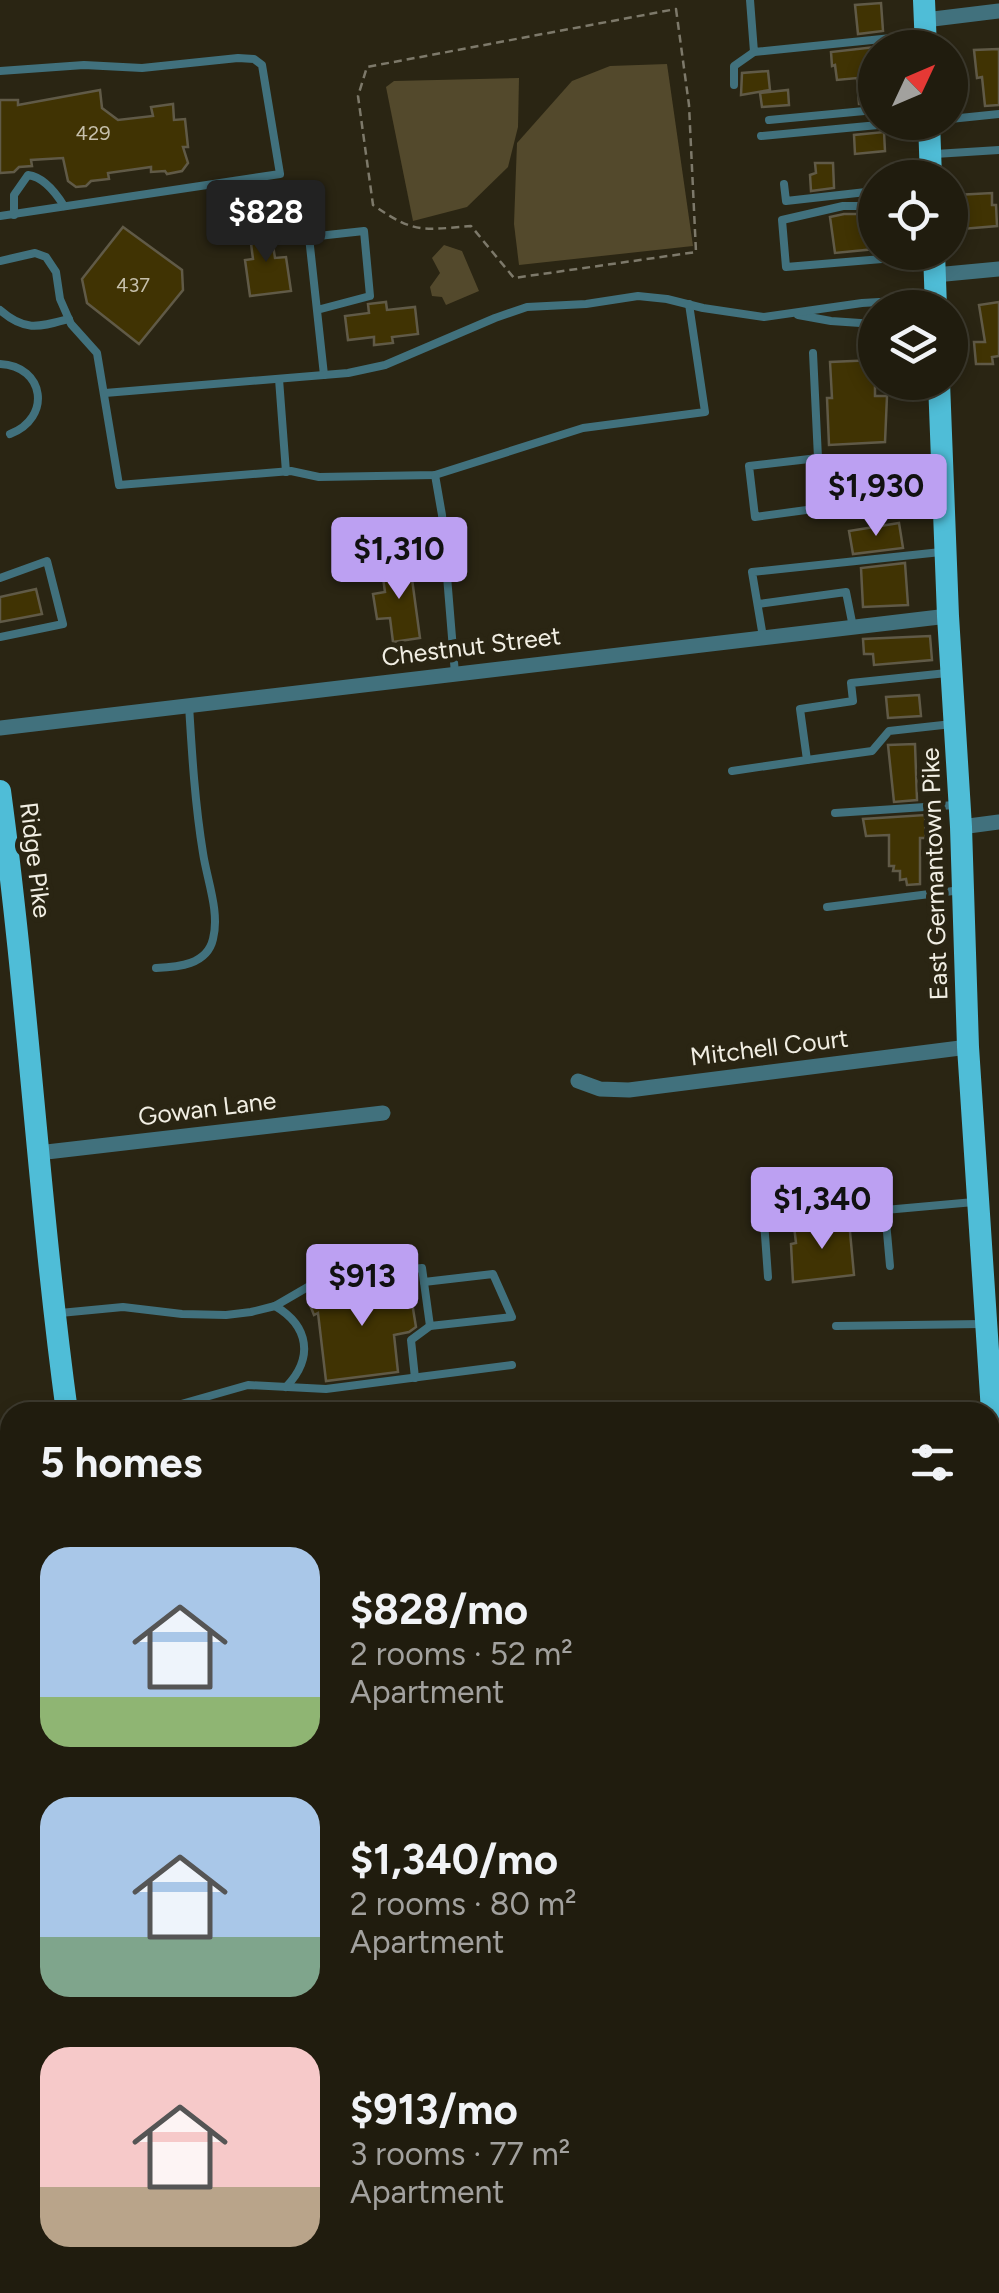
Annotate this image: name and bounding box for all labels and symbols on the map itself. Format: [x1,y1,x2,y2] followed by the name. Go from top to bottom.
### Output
[858,30,968,140] north arrow
[76,121,110,145] house number: 429
[207,180,325,265] pin: $828
[116,273,150,297] house number: 437
[795,454,957,539] pin: $1,930
[318,517,480,602] pin: $1,310
[380,620,562,672] street label: Chestnut Street
[915,747,953,1001] street label: East Germantown Pike
[14,800,58,920] street label: Ridge Pike
[688,1022,850,1072] street label: Mitchell Court
[136,1085,278,1131] street label: Gowan Lane
[741,1167,903,1252] pin: $1,340
[303,1244,421,1329] pin: $913

